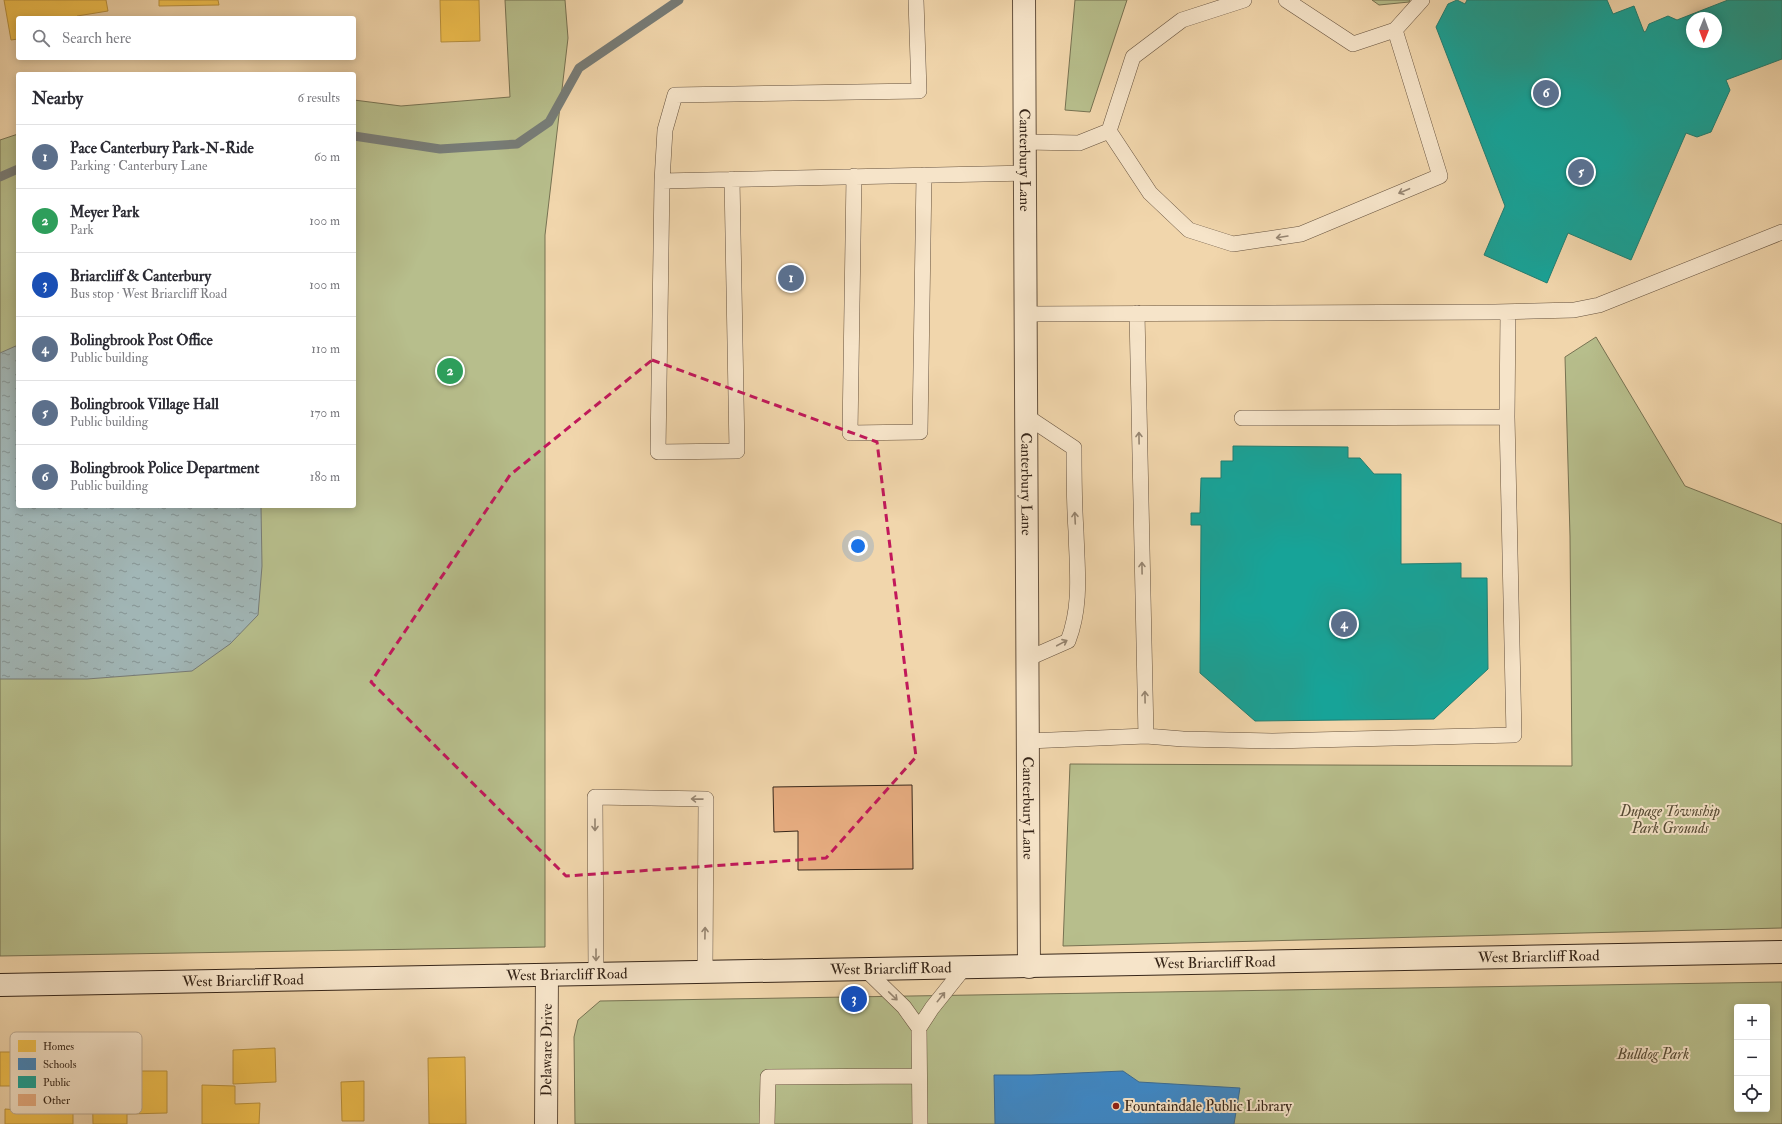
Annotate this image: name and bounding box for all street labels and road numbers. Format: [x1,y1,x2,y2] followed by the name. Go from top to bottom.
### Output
[1015,108,1035,212] street label: Canterbury Lane
[1017,432,1036,536] street label: Canterbury Lane
[1018,756,1038,860] street label: Canterbury Lane
[1477,946,1600,967] street label: West Briarcliff Road
[1153,952,1276,973] street label: West Briarcliff Road
[829,958,952,979] street label: West Briarcliff Road
[505,964,628,985] street label: West Briarcliff Road
[181,970,304,991] street label: West Briarcliff Road
[537,1003,556,1097] street label: Delaware Drive

